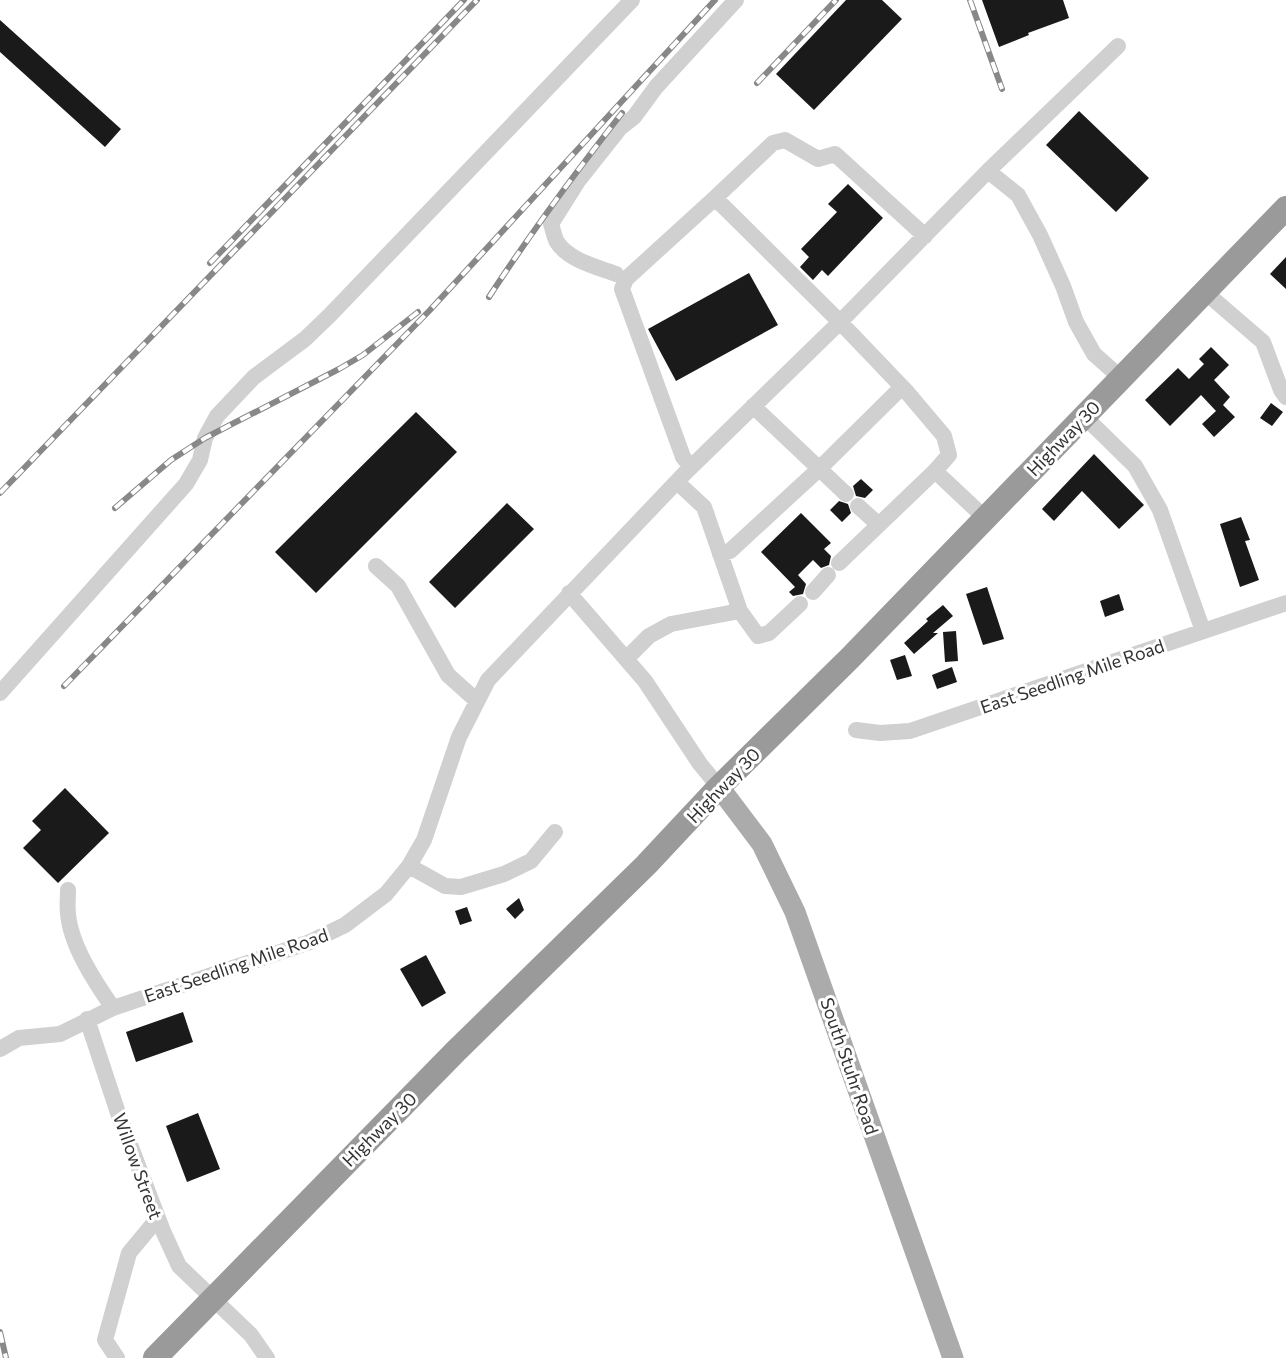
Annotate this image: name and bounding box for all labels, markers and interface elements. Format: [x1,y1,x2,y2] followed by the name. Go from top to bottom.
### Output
[1022,396,1104,480] street label: Highway 30
[977,634,1167,718] street label: East Seedling Mile Road
[682,743,764,827] street label: Highway 30
[141,923,331,1007] street label: East Seedling Mile Road
[816,995,884,1137] street label: South Stuhr Road
[337,1087,421,1171] street label: Highway 30
[109,1110,167,1222] street label: Willow Street

